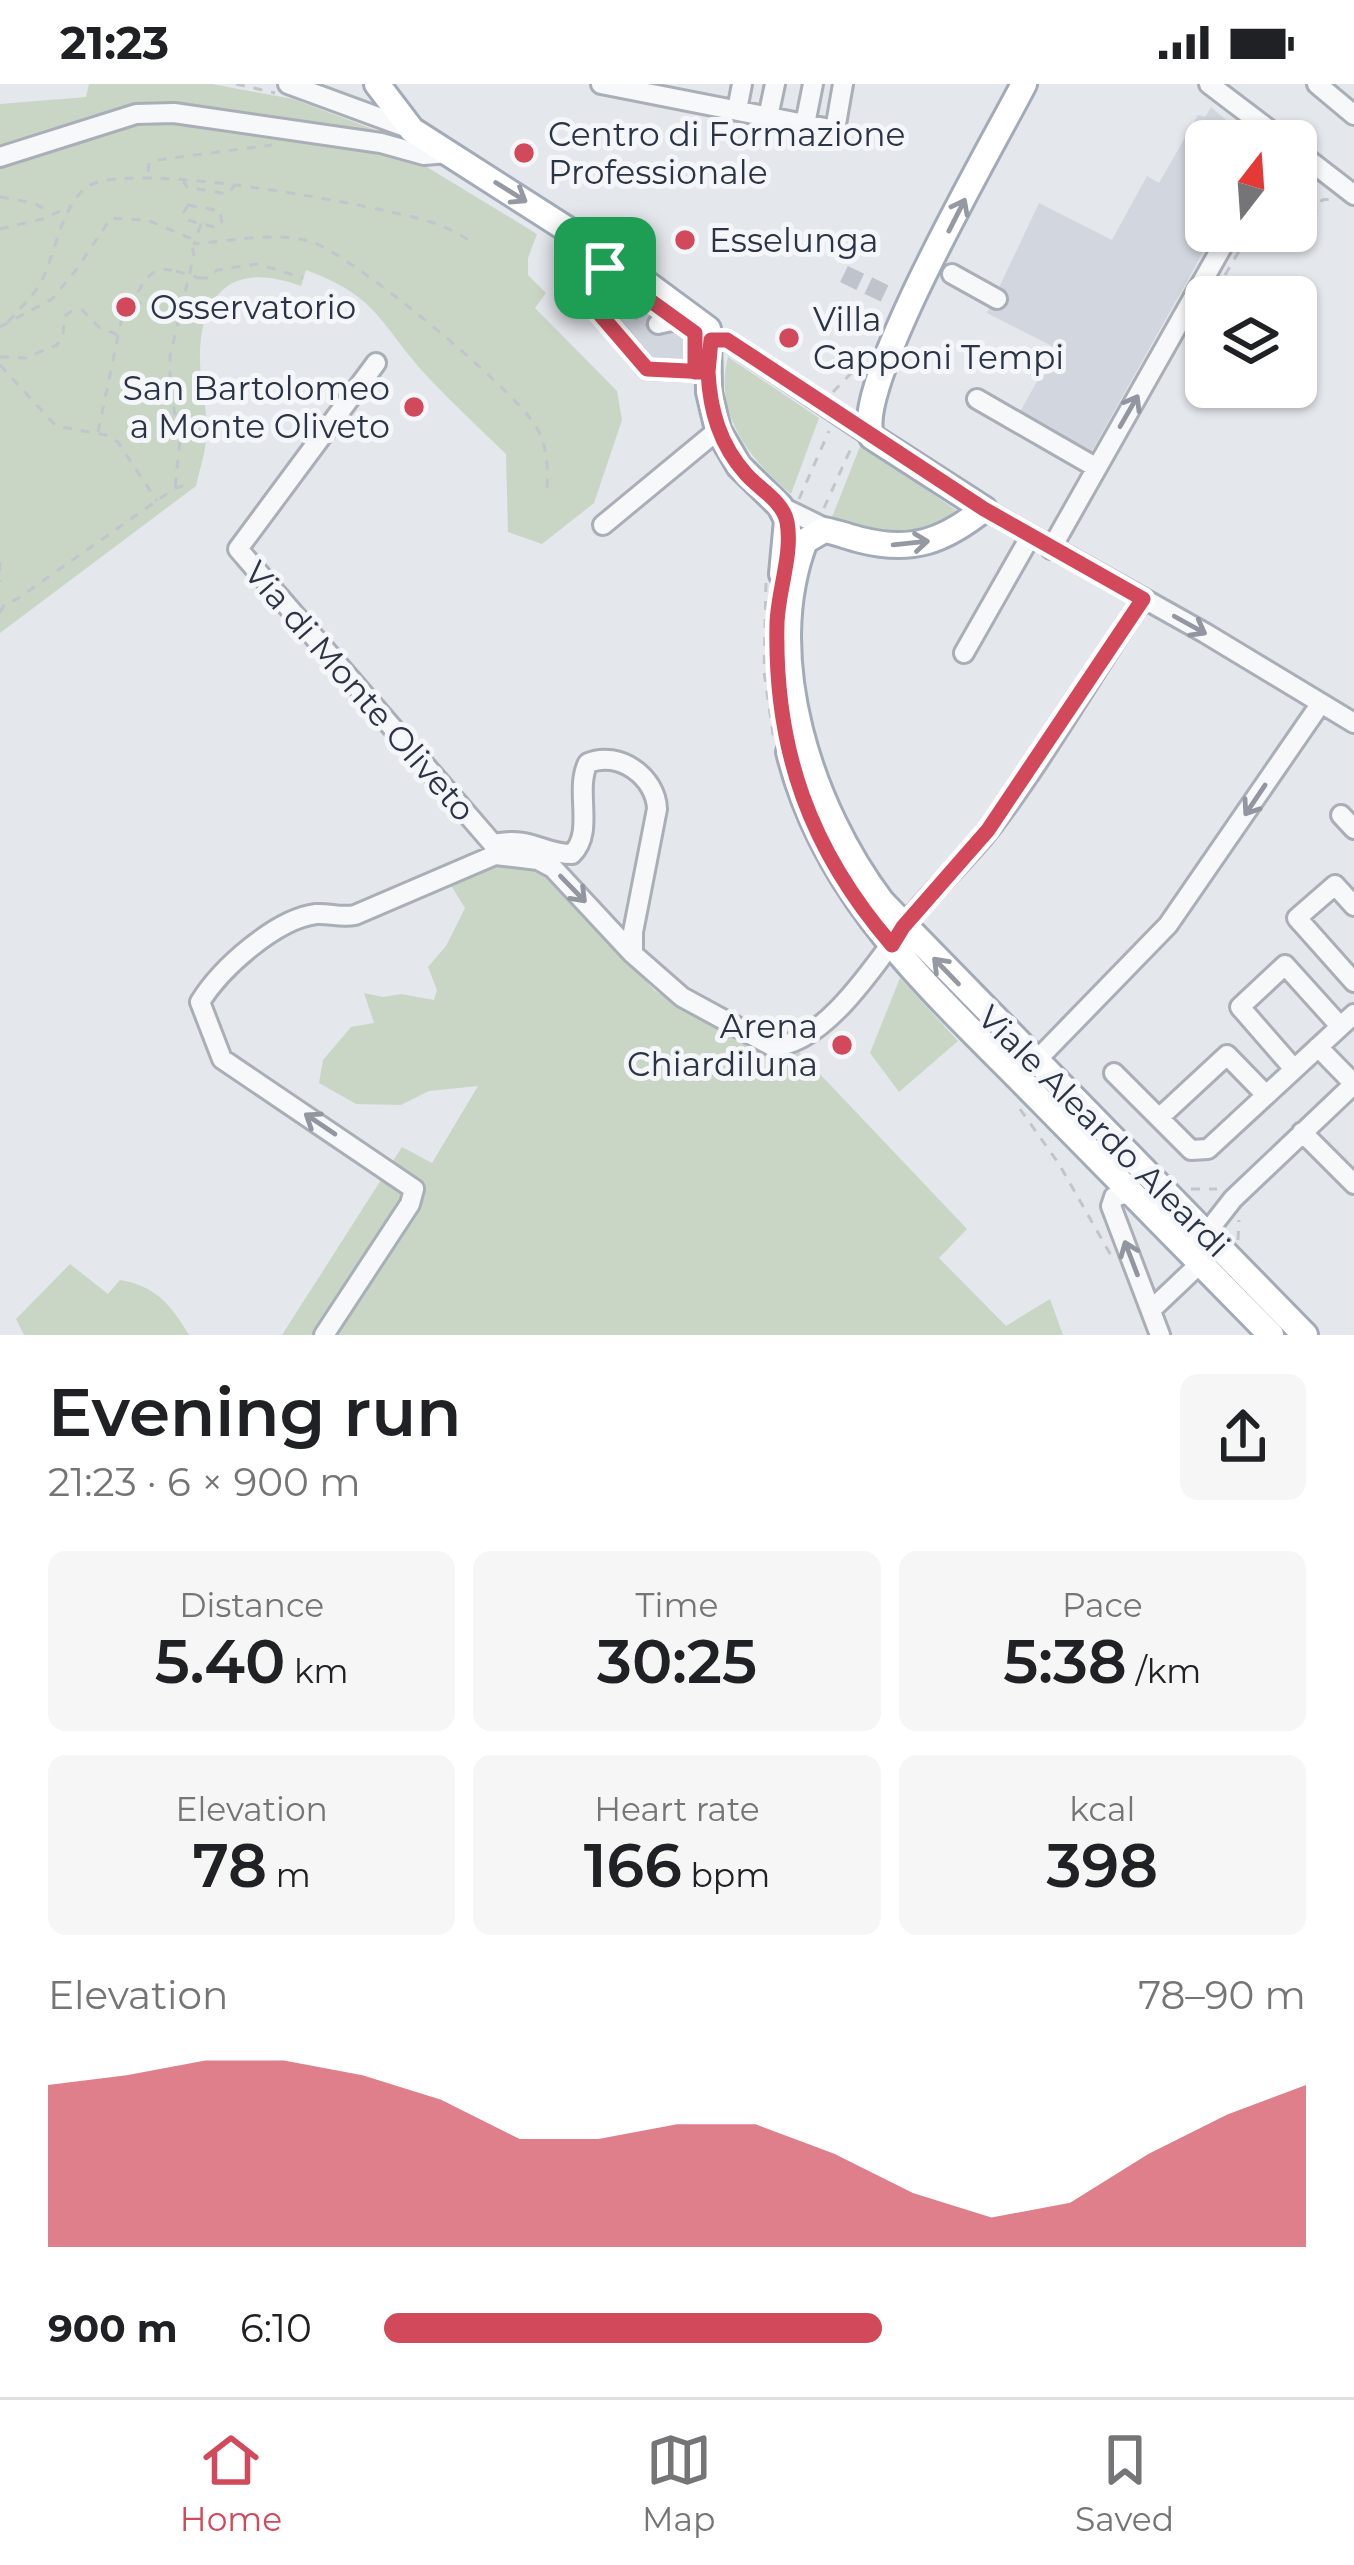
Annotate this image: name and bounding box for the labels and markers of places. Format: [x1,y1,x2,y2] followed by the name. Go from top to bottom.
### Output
[548,114,905,192] place label: Centro di Formazione Professionale
[511,140,537,166] marker: Centro di Formazione Professionale
[554,217,656,319] pin
[709,220,878,260] place label: Esselunga
[672,227,698,253] marker: Esselunga
[150,287,356,327] place label: Osservatorio
[113,294,139,320] marker: Osservatorio
[813,299,1064,377] place label: Villa Capponi Tempi
[776,325,802,351] marker: Villa Capponi Tempi
[123,368,390,446] place label: San Bartolomeo a Monte Oliveto
[401,394,427,420] marker: San Bartolomeo a Monte Oliveto
[627,1006,818,1084] place label: Arena Chiardiluna
[829,1032,855,1058] marker: Arena Chiardiluna

